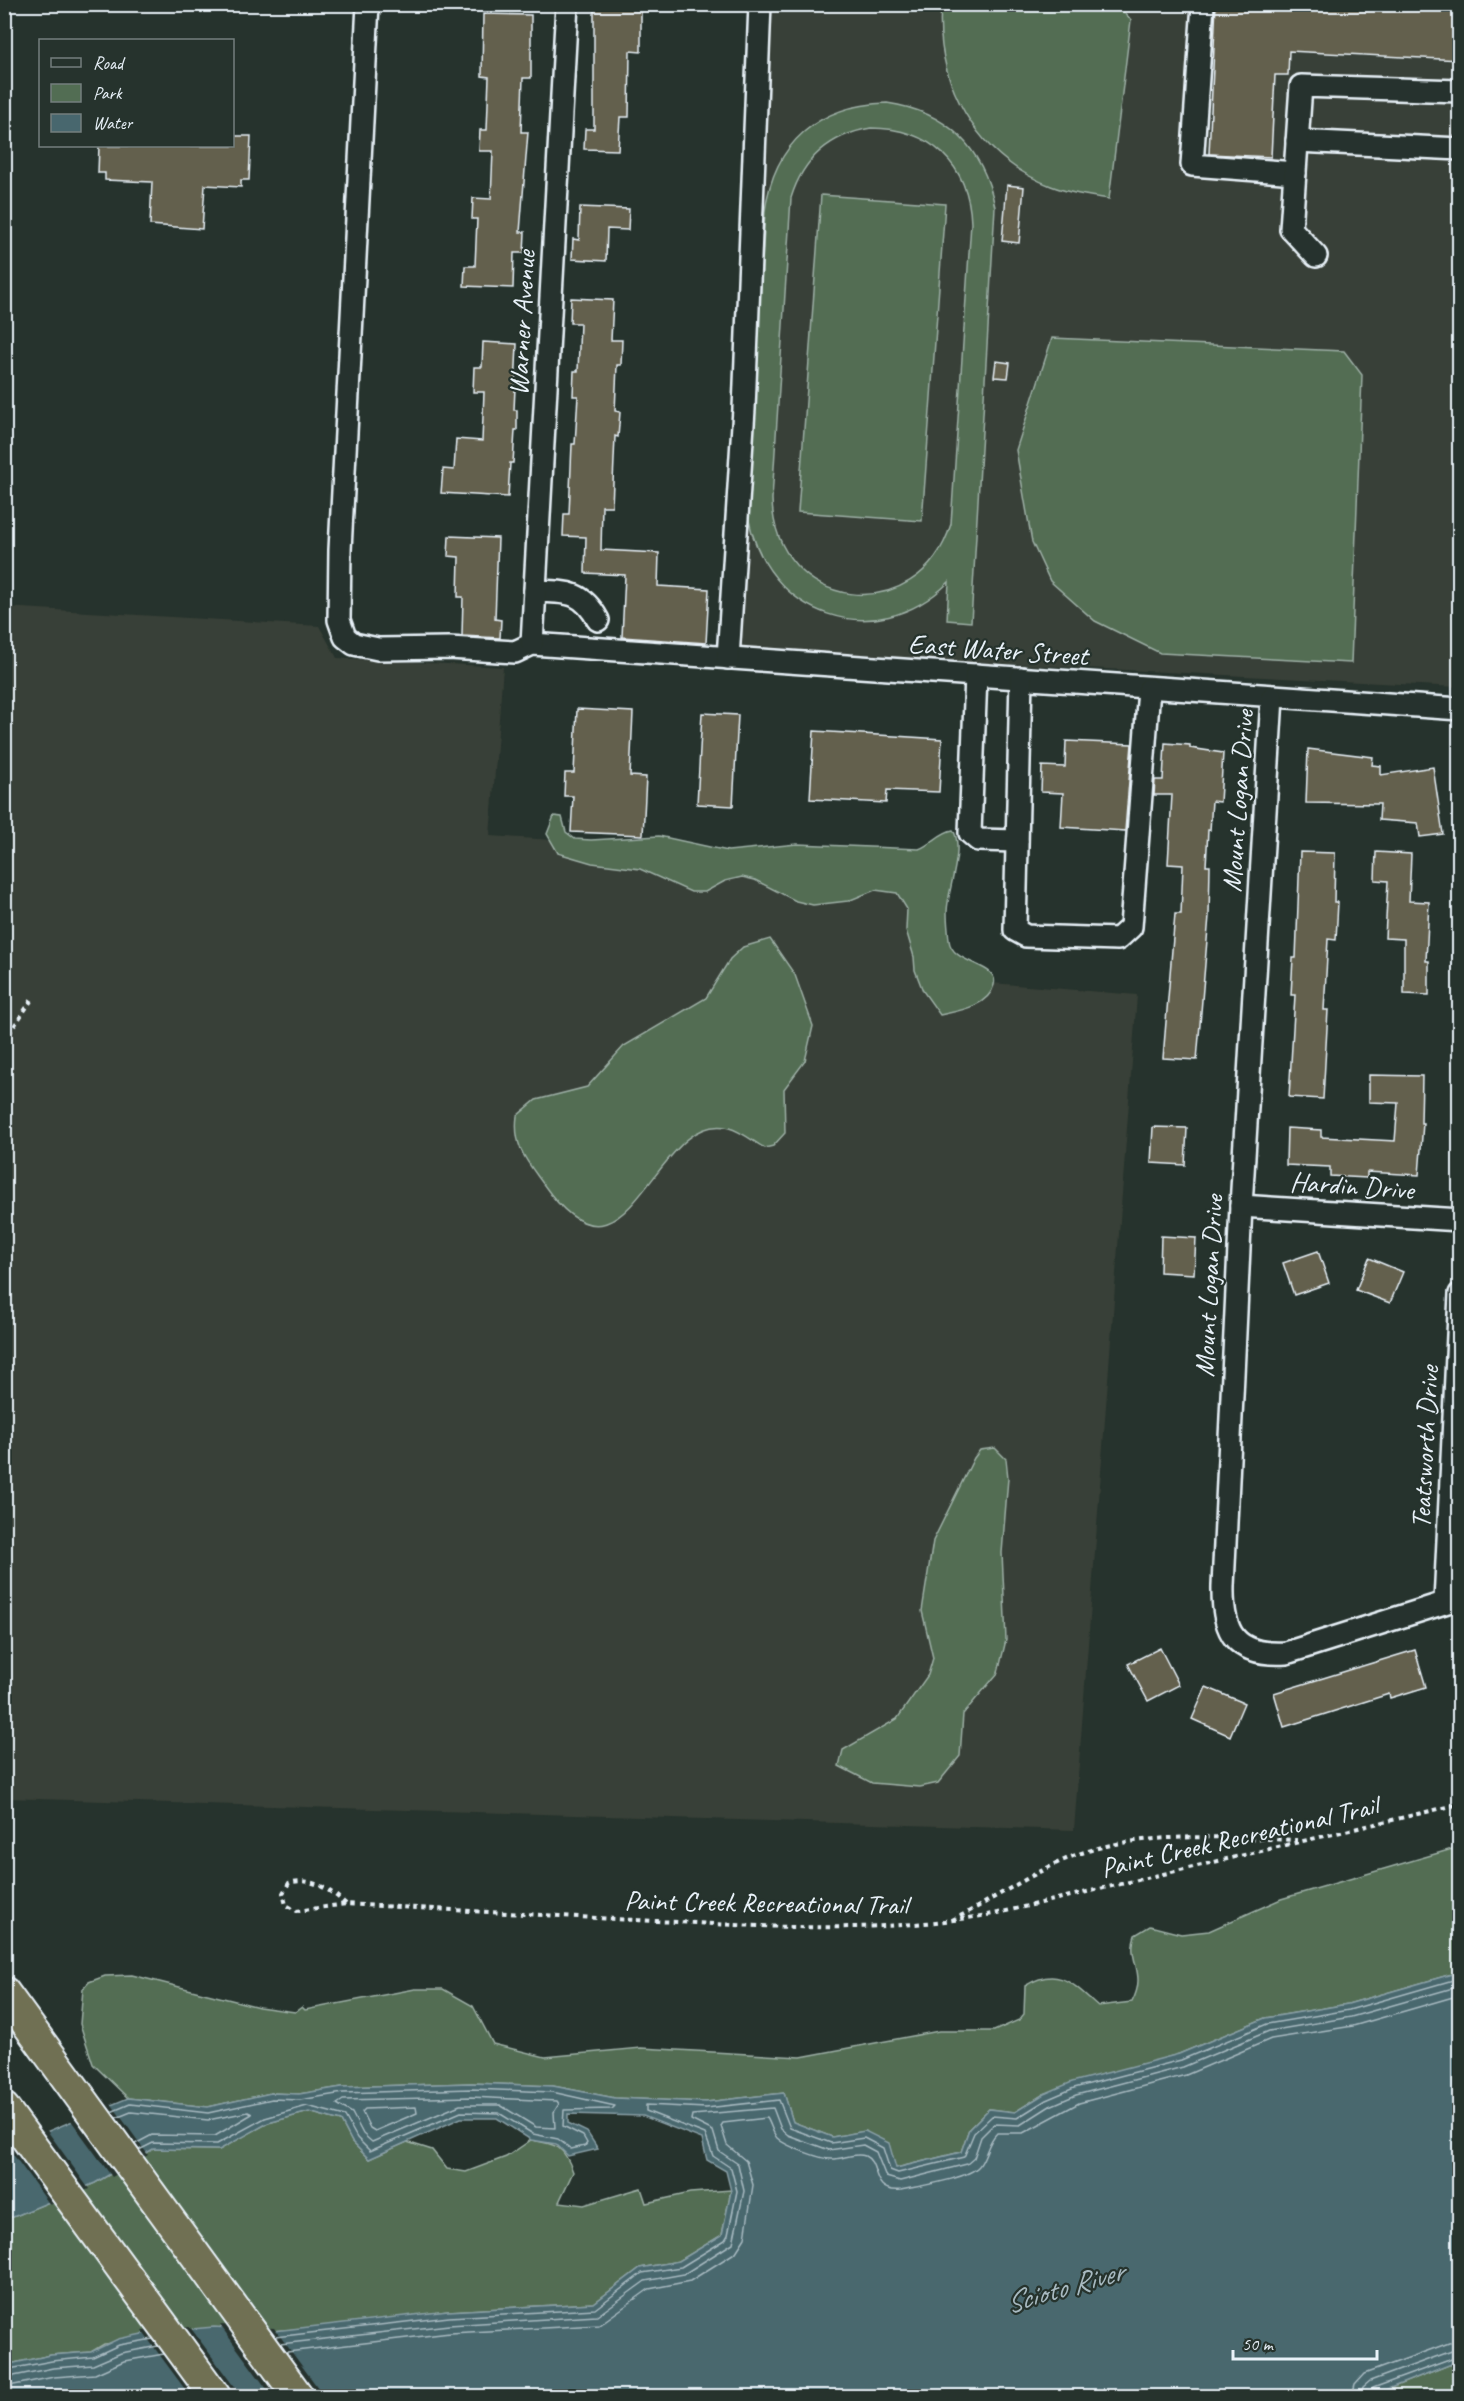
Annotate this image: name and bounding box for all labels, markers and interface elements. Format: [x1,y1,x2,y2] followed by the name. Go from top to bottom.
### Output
[39,39,234,147] legend
[93,52,126,74] text: Road
[93,82,123,104] text: Park
[93,112,134,134] text: Water
[500,248,543,397] street label: Warner Avenue
[907,626,1092,673] street label: East Water Street
[1214,707,1261,893] street label: Mount Logan Drive
[1289,1164,1417,1207] street label: Hardin Drive
[1186,1192,1231,1378] street label: Mount Logan Drive
[1403,1363,1446,1529] street label: Teatsworth Drive
[1097,1786,1386,1885] street label: Paint Creek Recreational Trail
[624,1883,913,1923] street label: Paint Creek Recreational Trail
[1001,2251,1132,2322] water label: Scioto River
[1233,2323,1377,2361] scale bar
[1242,2333,1275,2355] text: 50 m

